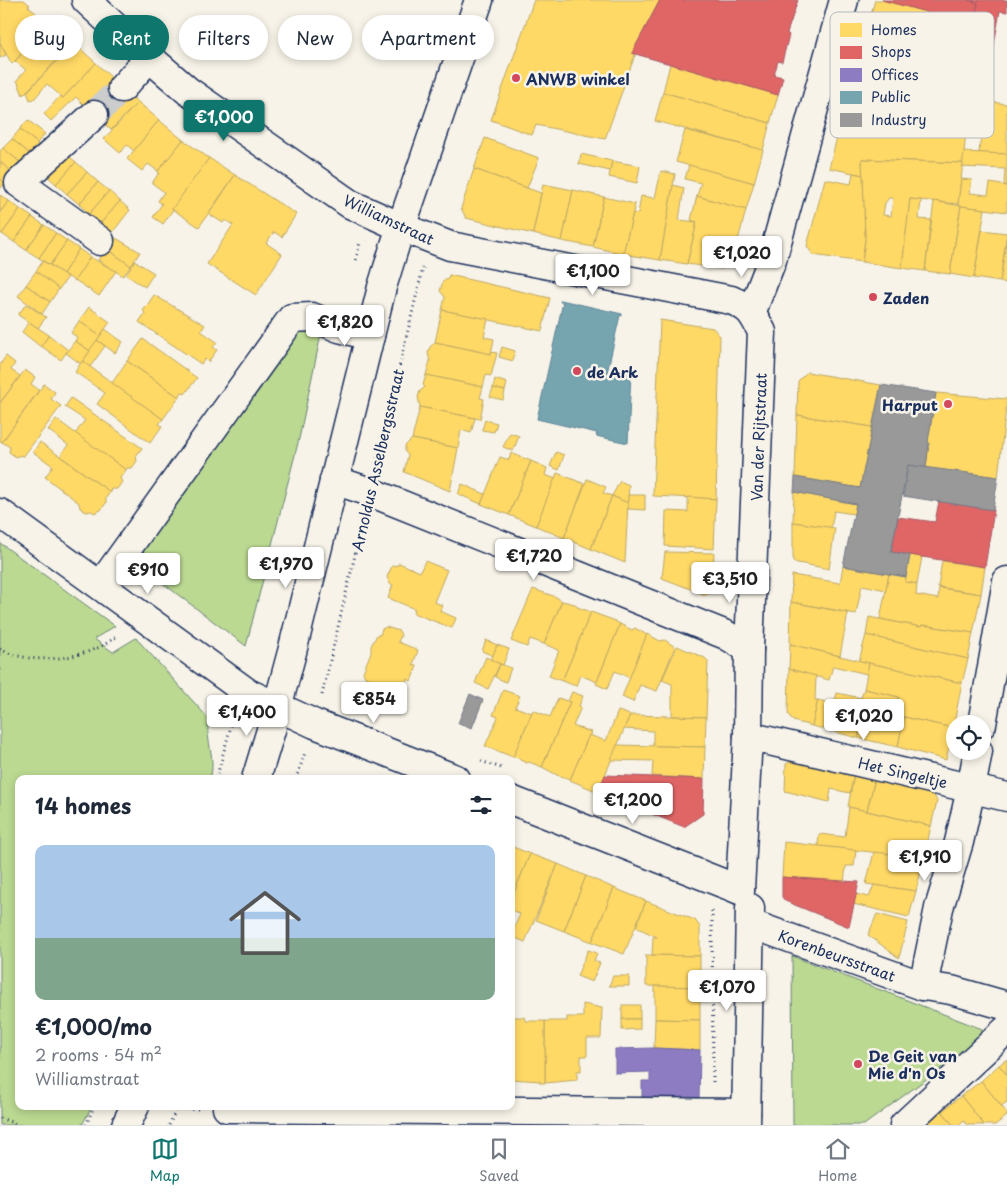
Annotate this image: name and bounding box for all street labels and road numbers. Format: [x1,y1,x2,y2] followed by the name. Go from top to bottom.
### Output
[340,188,438,250] street label: Williamstraat
[345,367,409,553] street label: Arnoldus Asselbergsstraat
[744,373,772,501] street label: Van der Rijtstraat
[856,751,950,793] street label: Het Singeltje
[775,923,899,987] street label: Korenbeursstraat

